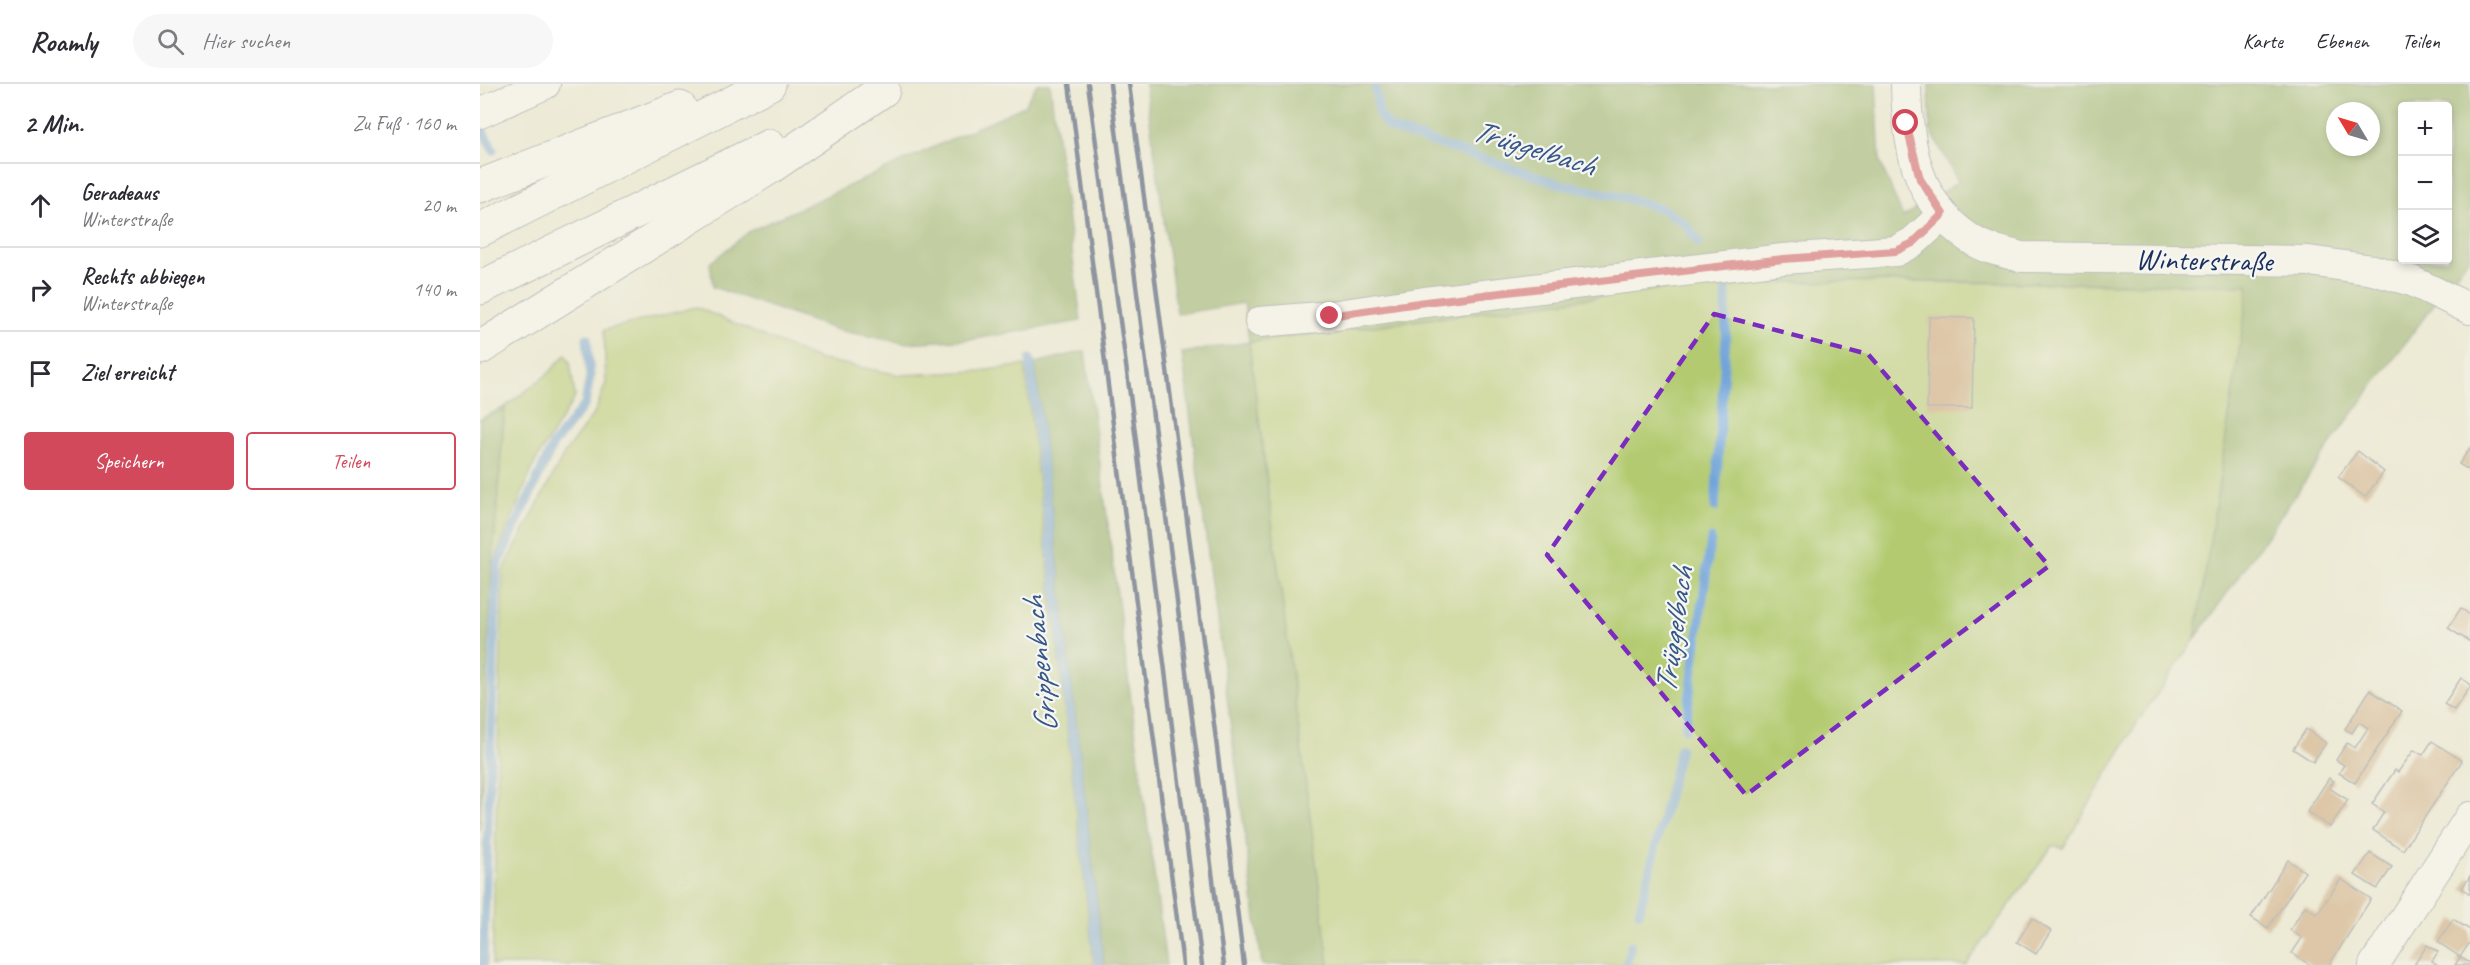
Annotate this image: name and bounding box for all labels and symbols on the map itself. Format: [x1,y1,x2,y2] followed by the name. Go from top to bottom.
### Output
[2326,102,2380,156] north arrow
[1467,109,1603,186] water label: Trüggelbach
[1892,109,1918,135] route start
[2135,240,2275,280] street label: Winterstraße
[1316,302,1342,328] route end
[1644,562,1703,696] water label: Trüggelbach
[1012,593,1067,735] water label: Grippenbach

